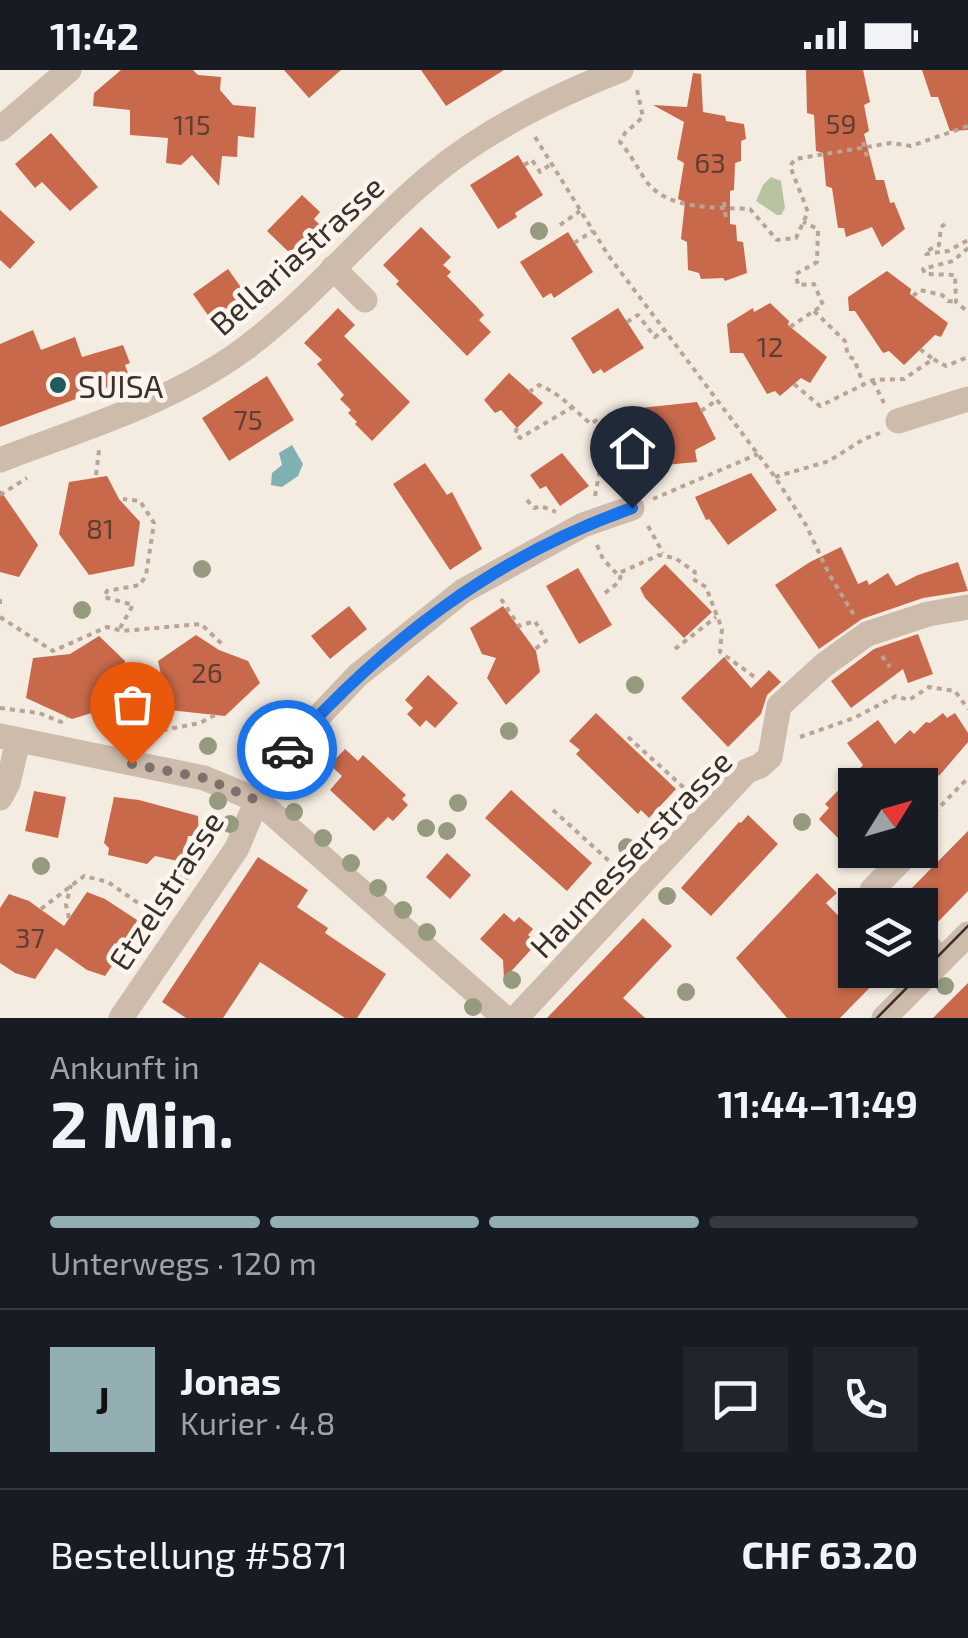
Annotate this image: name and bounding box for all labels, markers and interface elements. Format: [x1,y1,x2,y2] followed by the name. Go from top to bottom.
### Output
[50,12,139,58] text: 11:42
[825,106,857,140] house number: 59
[173,107,211,141] house number: 115
[694,145,726,179] house number: 63
[201,166,391,342] street label: Bellariastrasse
[757,329,783,363] house number: 12
[78,366,164,404] place label: SUISA
[47,374,69,396] marker: SUISA
[233,402,263,436] house number: 75
[590,406,675,509] pin
[605,421,660,476] icon: home
[86,511,114,545] house number: 81
[191,655,223,689] house number: 26
[90,662,175,765] pin
[105,677,160,732] icon: bag
[237,700,337,800] courier
[260,723,315,778] icon: car
[521,741,739,965] street label: Haumesserstrasse
[838,768,938,868] north arrow
[838,768,938,988] map controls
[100,803,230,977] street label: Etzelstrasse
[838,888,938,988] button: layers
[15,920,45,954] house number: 37
[50,1047,200,1085] text: Ankunft in
[718,1080,918,1126] text: 11:44–11:49
[50,1083,234,1161] text: 2 Min.
[50,1243,317,1281] text: Unterwegs · 120 m
[683,1347,788,1452] button: chat
[813,1347,918,1452] button: phone
[180,1357,281,1403] text: Jonas
[95,1376,110,1422] text: J
[180,1403,335,1441] text: Kurier · 4.8
[50,1531,348,1577] text: Bestellung #5871
[741,1531,918,1577] text: CHF 63.20

